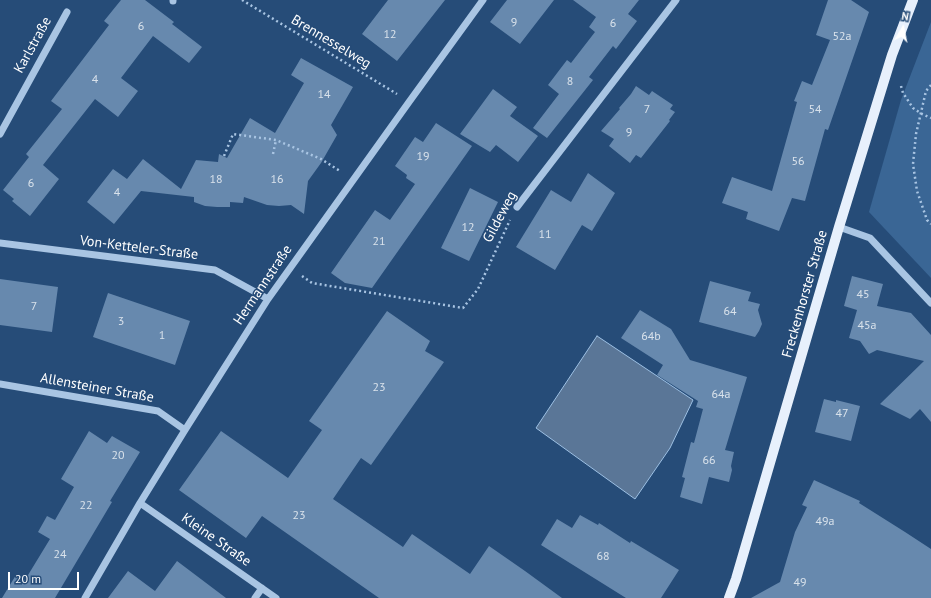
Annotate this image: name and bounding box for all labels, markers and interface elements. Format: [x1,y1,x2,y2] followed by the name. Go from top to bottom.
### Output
[883,8,923,48] north arrow
[900,9,910,24] text: N
[288,12,374,72] street label: Brennesselweg
[11,14,55,76] street label: Karlstraße
[511,16,517,30] house number: 9
[610,17,616,31] house number: 6
[138,20,144,34] house number: 6
[383,28,397,42] house number: 12
[832,30,852,44] house number: 52a
[92,73,98,87] house number: 4
[567,75,573,89] house number: 8
[317,88,331,102] house number: 14
[644,103,650,117] house number: 7
[808,103,822,117] house number: 54
[626,126,632,140] house number: 9
[416,150,430,164] house number: 19
[791,155,805,169] house number: 56
[209,173,223,187] house number: 18
[270,173,284,187] house number: 16
[28,177,34,191] house number: 6
[114,186,120,200] house number: 4
[480,189,520,245] street label: Gildeweg
[461,221,475,235] house number: 12
[538,228,552,242] house number: 11
[779,228,831,360] street label: Freckenhorster Straße
[79,232,199,264] street label: Von-Ketteler-Straße
[372,235,386,249] house number: 21
[230,242,296,328] street label: Hermannstraße
[856,288,870,302] house number: 45
[31,300,37,314] house number: 7
[723,305,737,319] house number: 64
[118,315,124,329] house number: 3
[857,319,877,333] house number: 45a
[159,329,165,343] house number: 1
[641,330,661,344] house number: 64b
[39,370,155,406] street label: Allensteiner Straße
[372,381,386,395] house number: 23
[711,388,731,402] house number: 64a
[835,407,849,421] house number: 47
[111,449,125,463] house number: 20
[702,454,716,468] house number: 66
[79,499,93,513] house number: 22
[292,509,306,523] house number: 23
[178,510,254,570] street label: Kleine Straße
[815,515,835,529] house number: 49a
[53,548,67,562] house number: 24
[596,550,610,564] house number: 68
[10,564,81,590] scale bar
[15,571,41,586] text: 20 m
[793,576,807,590] house number: 49

